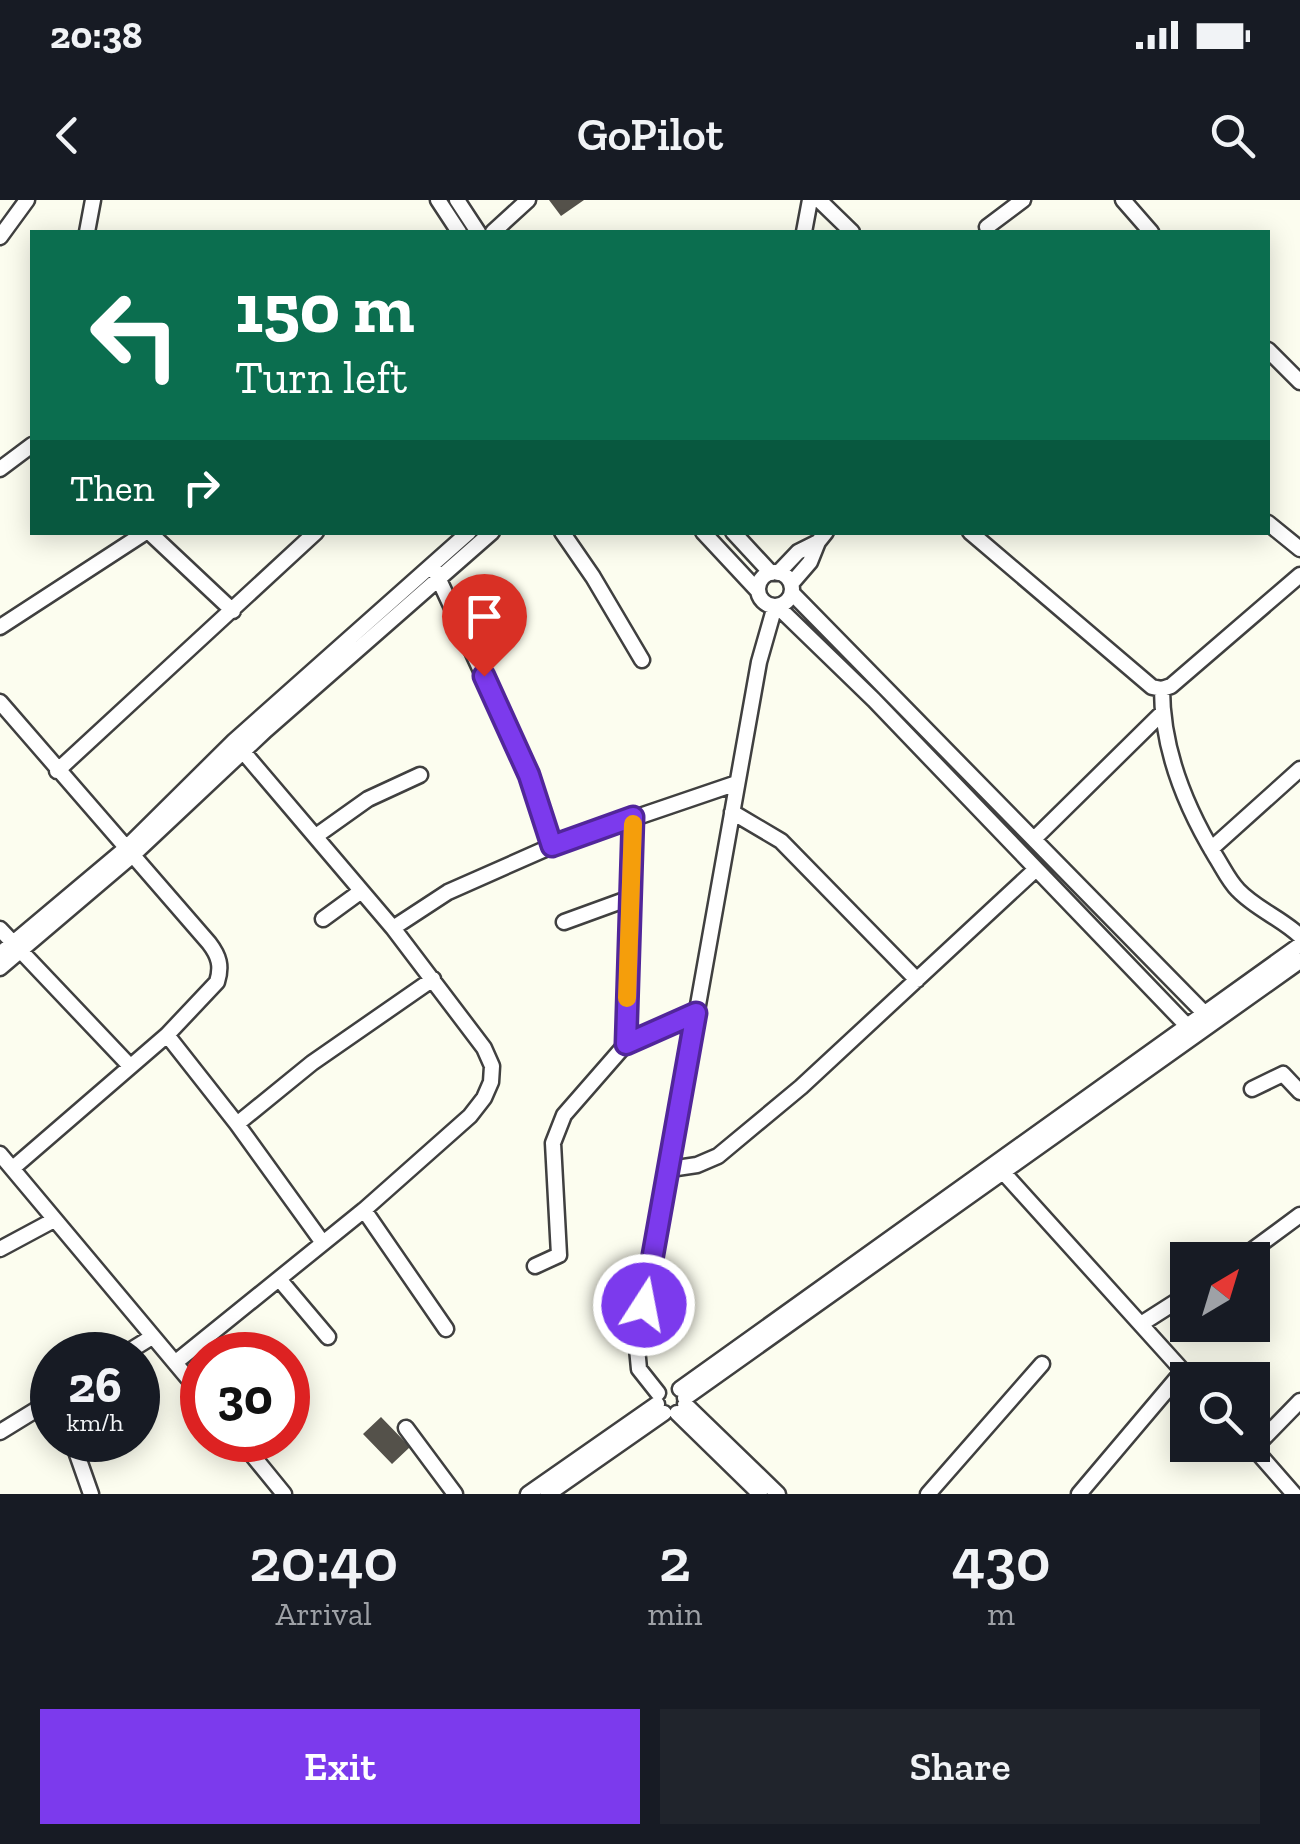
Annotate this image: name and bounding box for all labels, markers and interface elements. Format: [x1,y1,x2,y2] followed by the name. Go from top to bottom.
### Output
[50,12,142,58] text: 20:38
[40,108,95,163] icon: back
[577,108,723,162] text: GoPilot
[1205,108,1260,163] icon: search
[235,266,415,350] text: 150 m
[70,270,200,400] icon: left
[235,351,407,405] text: Turn left
[174,460,229,515] icon: right
[70,465,154,511] text: Then
[442,574,527,677] pin
[457,589,512,644] icon: arrive
[1170,1242,1270,1342] north arrow
[1170,1242,1270,1462] map controls
[592,1253,696,1357] position arrow
[180,1332,310,1462] speed limit sign: 30
[68,1355,122,1415] text: 26
[1170,1362,1270,1462] button: search
[66,1407,124,1437] text: km/h
[249,1524,398,1596] text: 20:40
[659,1524,691,1596] text: 2
[952,1524,1051,1596] text: 430
[275,1595,372,1633] text: Arrival
[647,1595,702,1633] text: min
[987,1595,1015,1633] text: m
[40,1709,640,1824] button: Exit
[660,1709,1260,1824] button: Share

